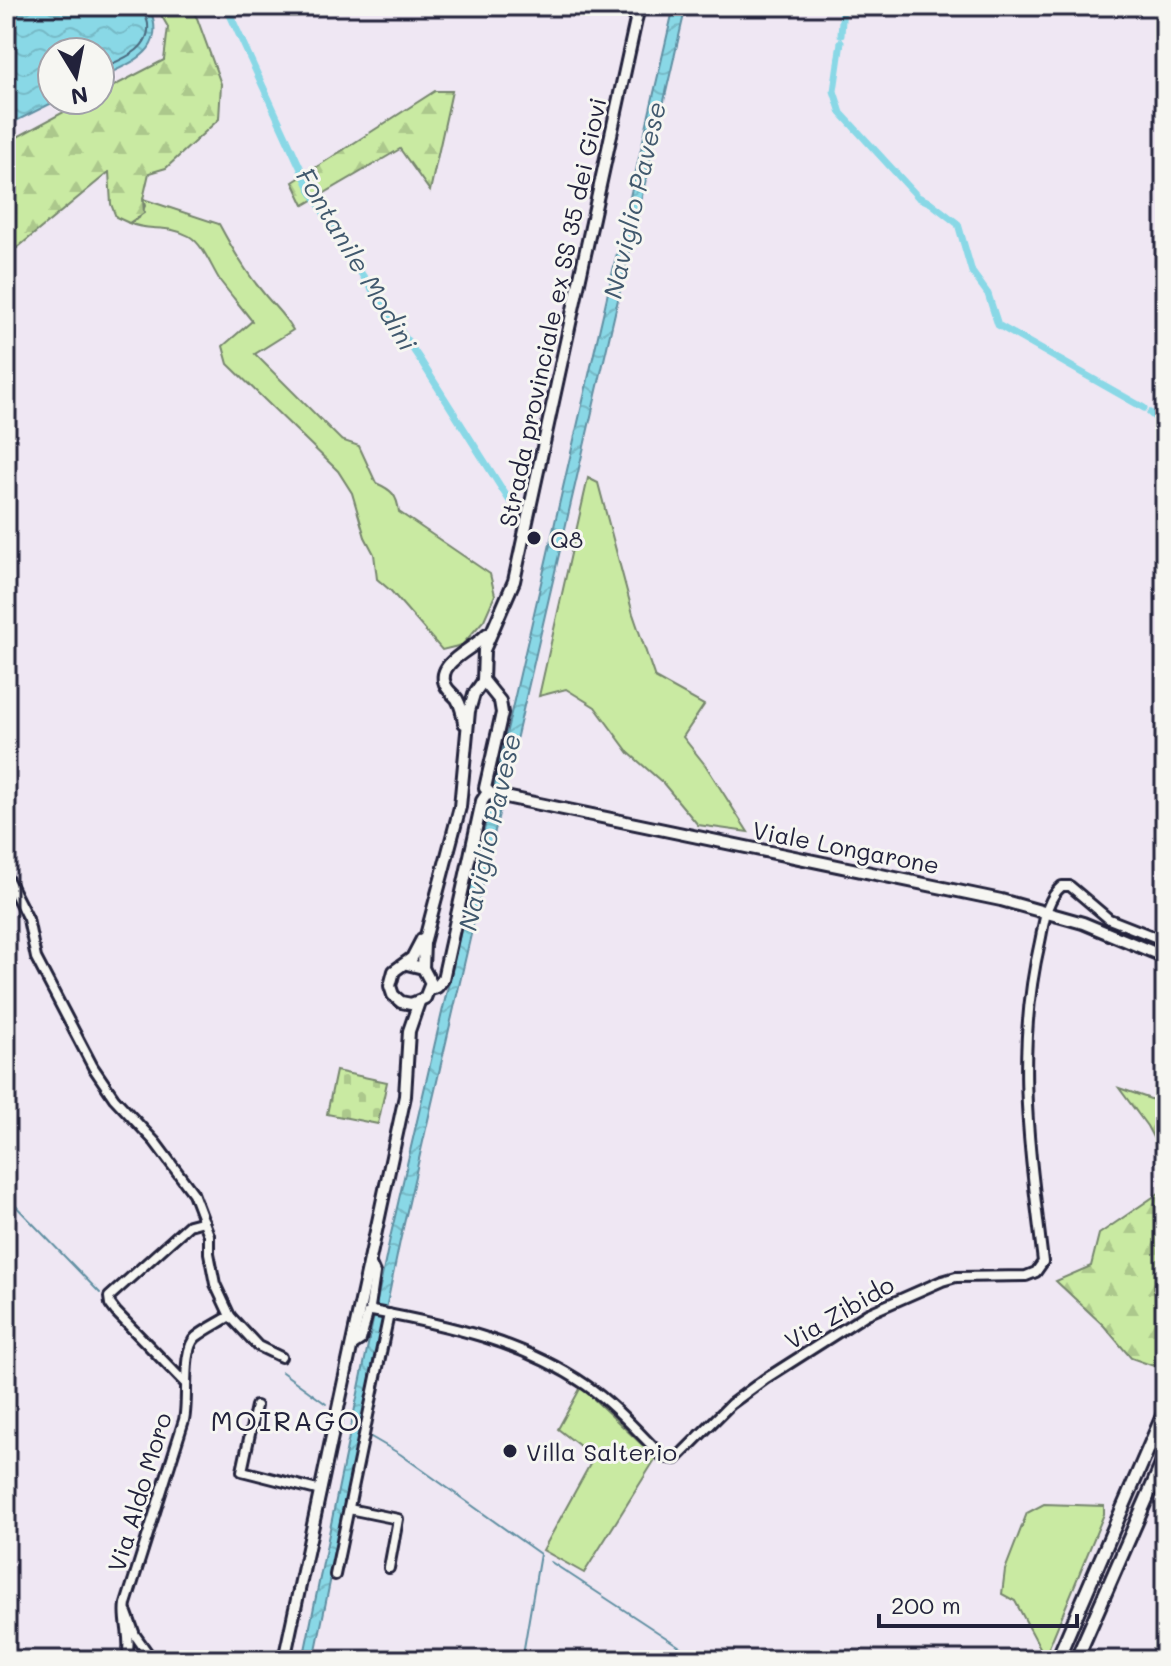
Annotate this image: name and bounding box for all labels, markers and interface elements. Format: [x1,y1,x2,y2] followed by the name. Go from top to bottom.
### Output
[36,36,116,116] north arrow
[69,80,90,112] text: N
[491,95,613,529] street label: Strada provinciale ex SS 35 dei Giovi
[595,98,673,302] water label: Naviglio Pavese
[289,161,425,357] water label: Fontanile Modini
[550,523,583,554] place label: Q8
[525,529,543,547] marker: Q8
[450,730,528,934] water label: Naviglio Pavese
[750,814,942,880] street label: Viale Longarone
[779,1268,899,1356] street label: Via Zibido
[210,1402,362,1438] district label: MOIRAGO
[100,1409,178,1575] street label: Via Aldo Moro
[526,1436,677,1467] place label: Villa Salterio
[501,1442,519,1460] marker: Villa Salterio
[879,1578,1077,1628] scale bar
[891,1589,961,1620] text: 200 m

